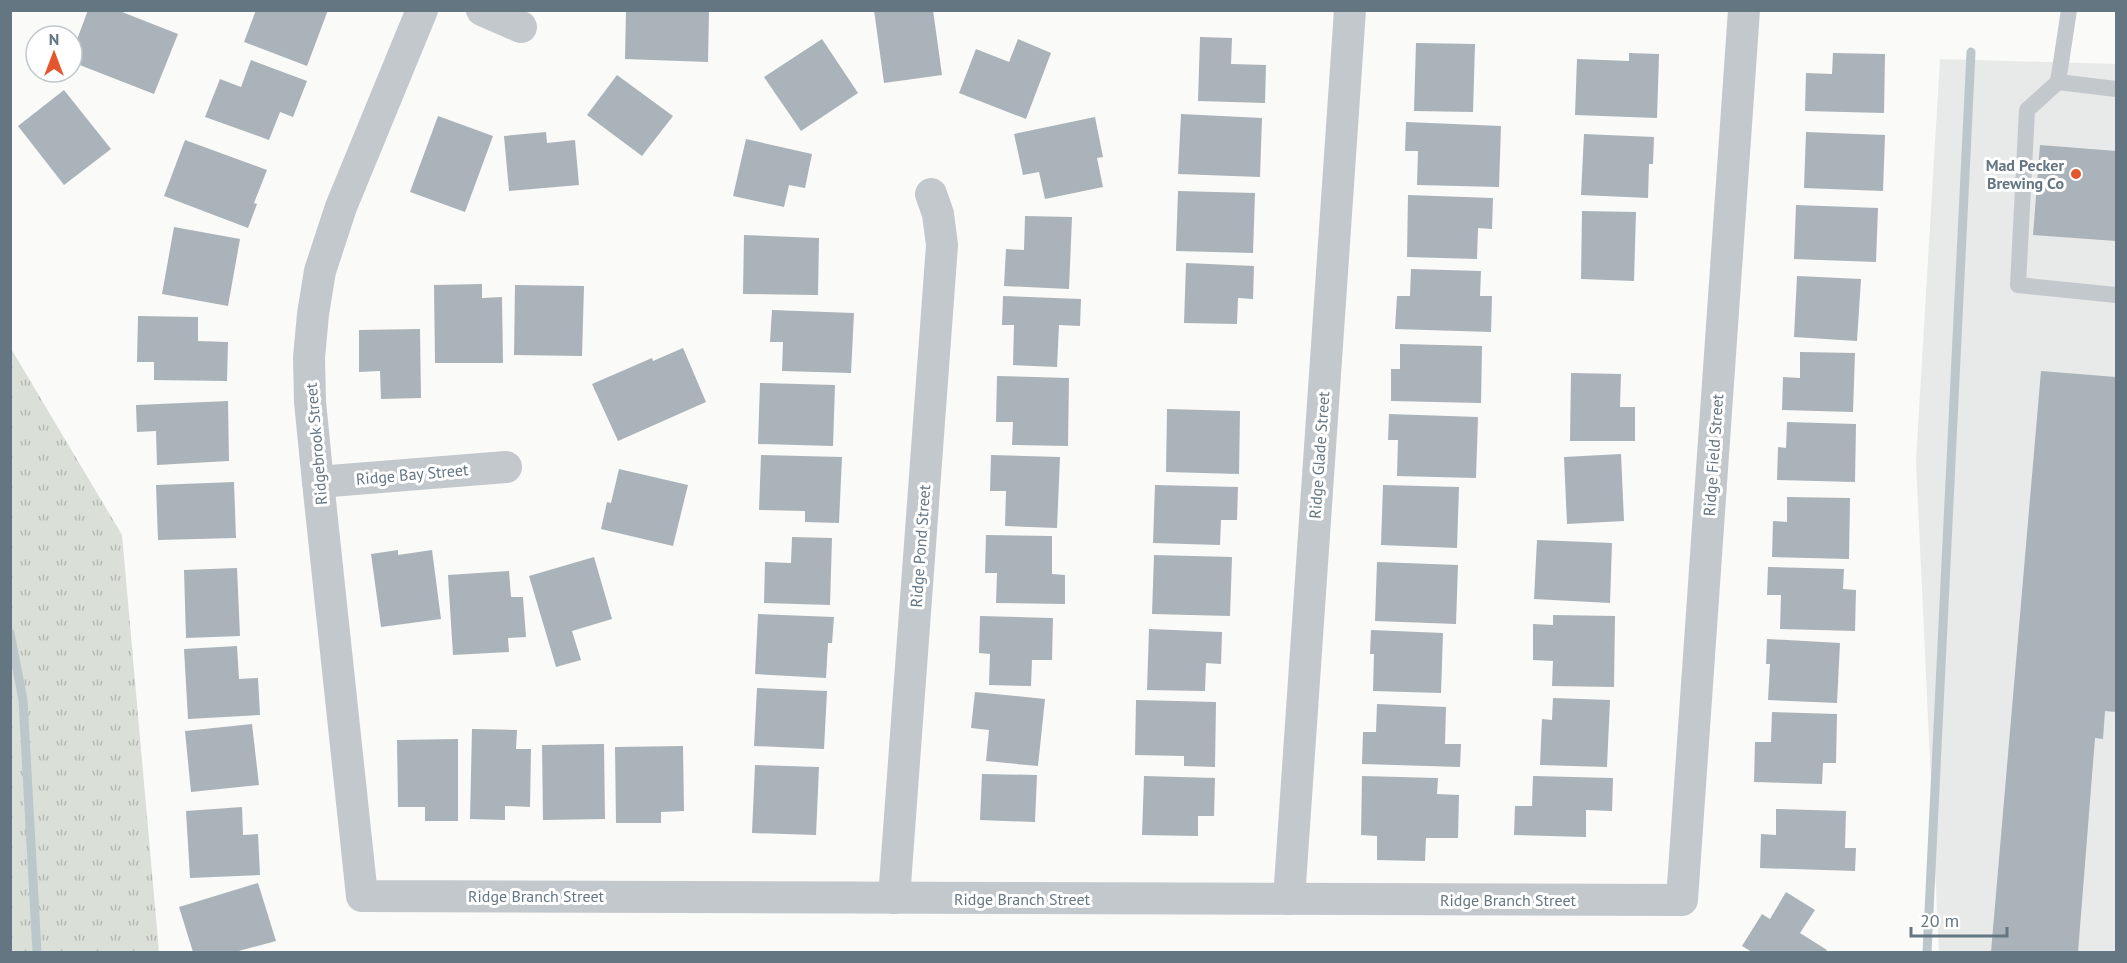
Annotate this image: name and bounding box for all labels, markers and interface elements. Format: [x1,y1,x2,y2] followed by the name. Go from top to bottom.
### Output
[24,24,84,84] north arrow
[49,29,59,49] text: N
[1986,155,2064,193] place label: Mad Pecker Brewing Co
[2069,167,2083,181] marker: Mad Pecker Brewing Co
[301,381,331,506] street label: Ridgebrook Street
[1305,390,1333,519] street label: Ridge Glade Street
[1699,393,1727,517] street label: Ridge Field Street
[355,459,470,489] street label: Ridge Bay Street
[906,483,934,608] street label: Ridge Pond Street
[468,886,605,906] street label: Ridge Branch Street
[954,889,1091,909] street label: Ridge Branch Street
[1440,890,1577,910] street label: Ridge Branch Street
[1911,900,2007,938] scale bar
[1920,909,1959,932] text: 20 m

